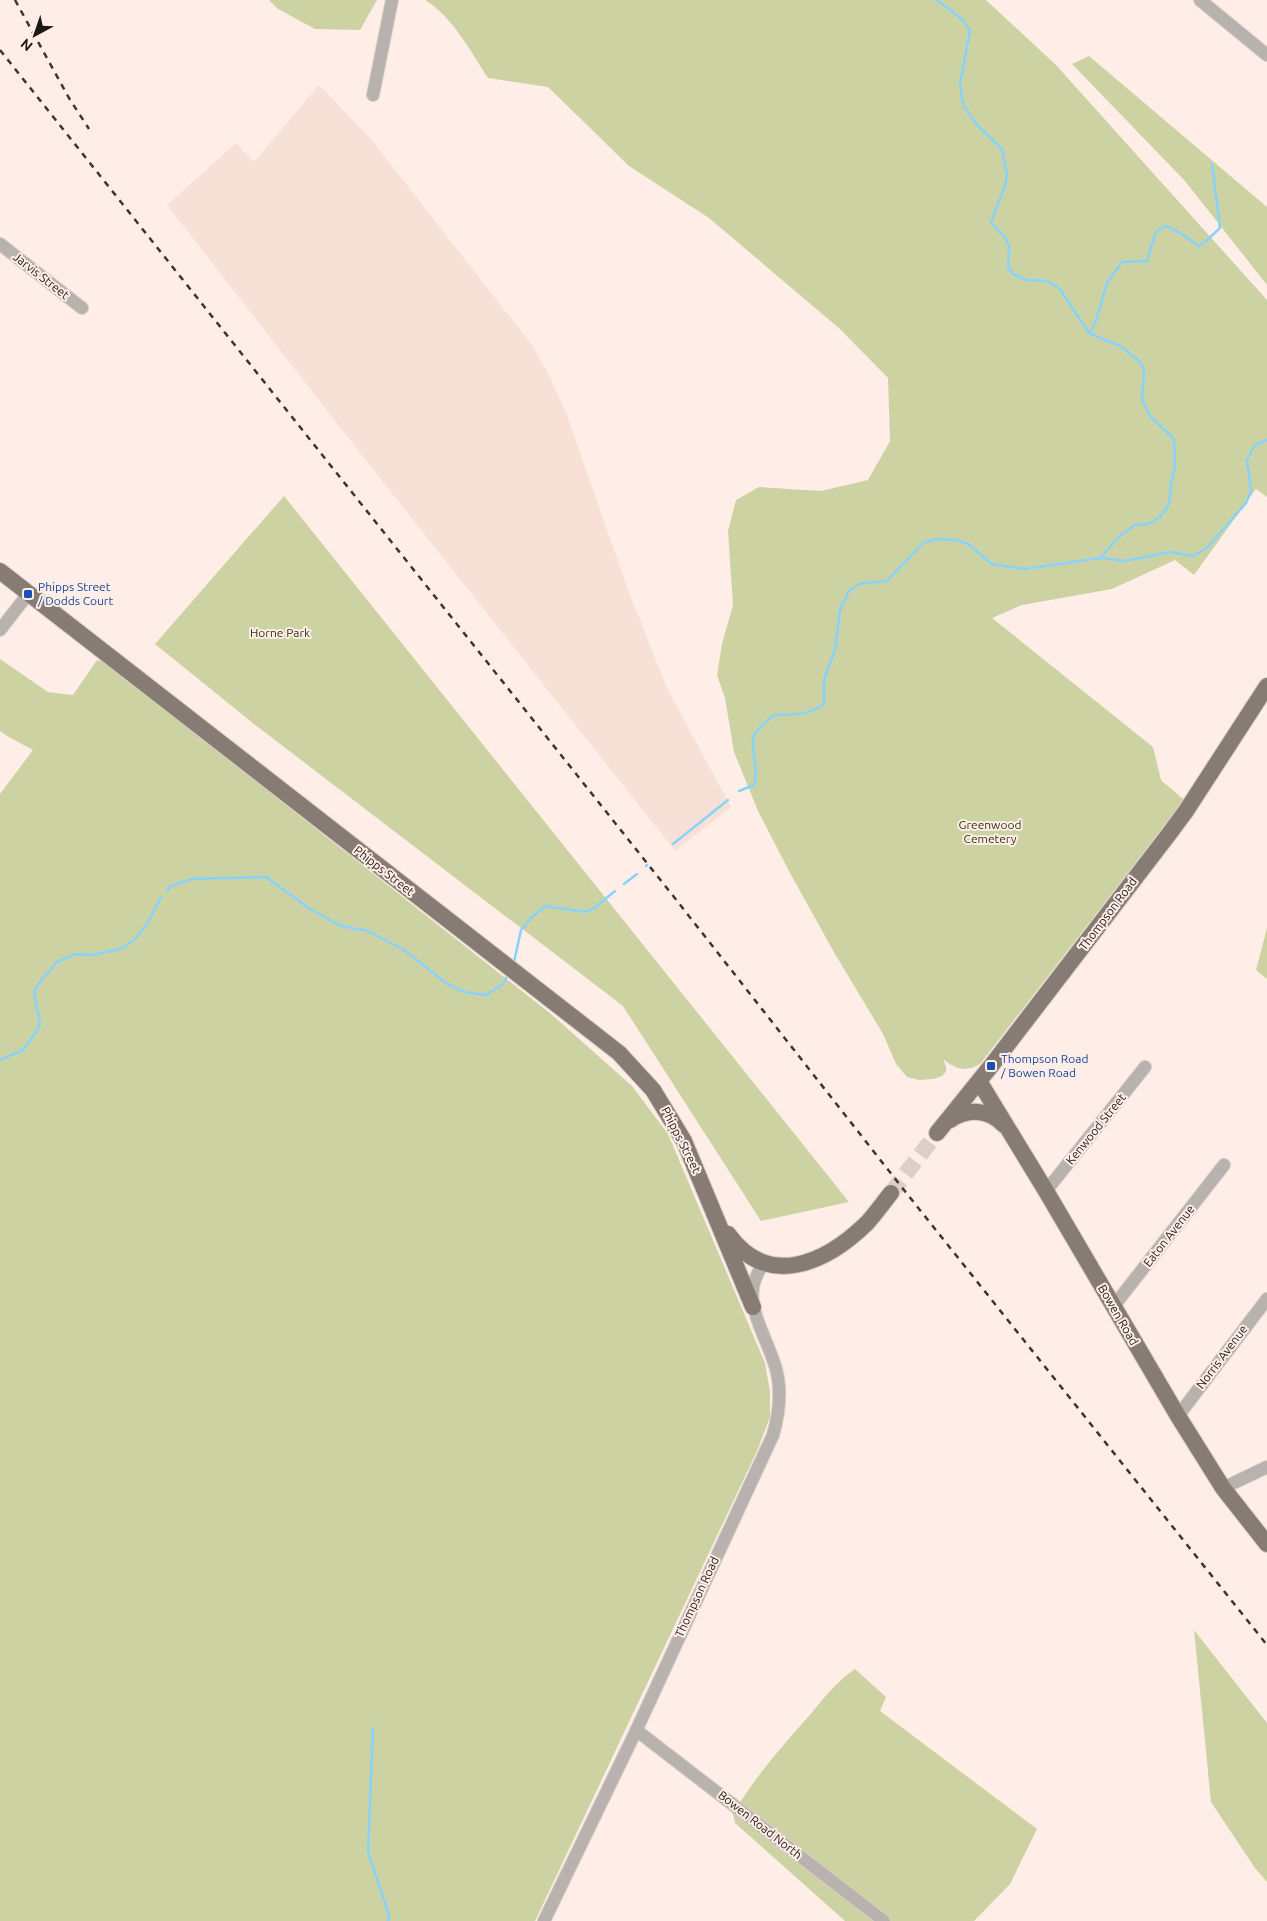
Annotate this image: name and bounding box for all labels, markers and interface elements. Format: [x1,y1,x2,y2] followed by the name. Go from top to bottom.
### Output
[10,10,60,60] north arrow
[17,35,36,54] text: N
[11,250,72,302] street label: Jarvis Street
[37,580,113,607] place label: Phipps Street / Dodds Court
[22,588,34,600] marker: Phipps Street / Dodds Court
[250,626,310,639] park label: Horne Park
[959,818,1021,845] park label: Greenwood Cemetery
[352,843,417,898] street label: Phipps Street
[1076,875,1139,953] street label: Thompson Road
[1000,1052,1088,1079] place label: Thompson Road / Bowen Road
[985,1060,997,1072] marker: Thompson Road / Bowen Road
[1063,1090,1128,1167] street label: Kenwood Street
[659,1105,704,1175] street label: Phipps Street
[1141,1202,1197,1269] street label: Eaton Avenue
[1096,1282,1141,1347] street label: Bowen Road
[1194,1322,1250,1391] street label: Norris Avenue
[672,1554,721,1639] street label: Thompson Road
[716,1788,805,1861] street label: Bowen Road North

